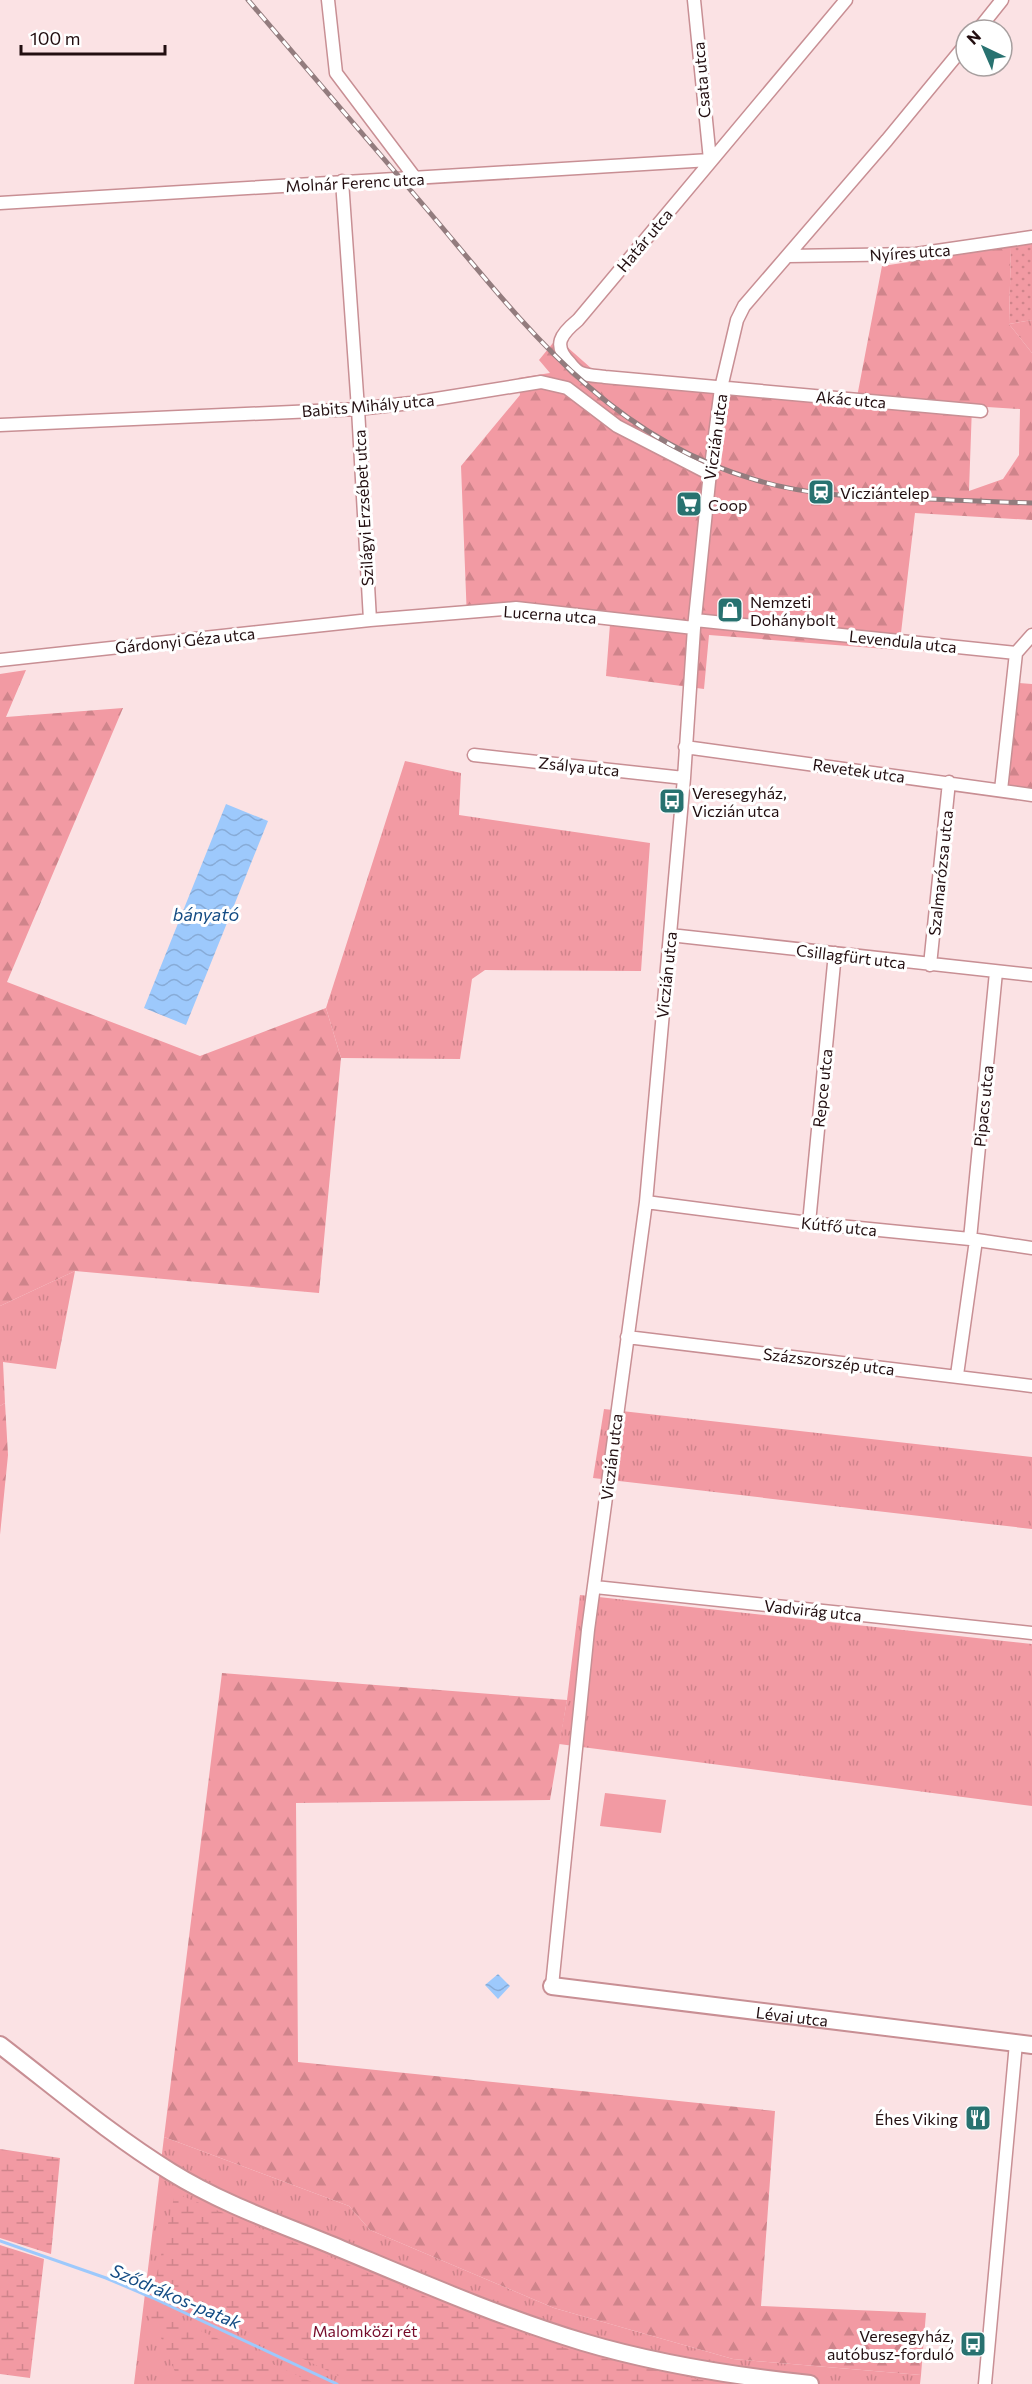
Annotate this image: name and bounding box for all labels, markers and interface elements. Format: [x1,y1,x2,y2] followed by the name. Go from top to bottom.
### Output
[21,18,165,56] scale bar
[954,18,1014,78] north arrow
[962,26,984,48] text: N
[30,27,80,49] text: 100 m
[688,41,714,119] street label: Csata utca
[285,169,425,195] street label: Molnár Ferenc utca
[612,205,676,275] street label: Határ utca
[869,240,951,264] street label: Nyíres utca
[815,386,887,412] street label: Akác utca
[301,390,435,420] street label: Babits Mihály utca
[700,392,730,482] street label: Viczián utca
[349,429,377,587] street label: Szilágyi Erzsébet utca
[806,477,836,507] station icon: Vicziántelep
[840,483,929,502] place label: Vicziántelep
[674,489,704,519] supermarket icon: Coop
[708,495,748,514] place label: Coop
[750,592,836,629] place label: Nemzeti Dohánybolt
[715,595,745,625] shop icon: Nemzeti Dohánybolt
[503,601,597,627] street label: Lucerna utca
[114,623,256,657] street label: Gárdonyi Géza utca
[848,626,958,656] street label: Levendula utca
[537,752,621,780] street label: Zsálya utca
[812,754,906,786] street label: Revetek utca
[692,783,787,820] place label: Veresegyház, Viczián utca
[657,786,687,816] bus stop icon: Veresegyház, Viczián utca
[924,809,956,937] street label: Szalmarózsa utca
[173,903,239,925] water label: bányató
[652,931,680,1019] street label: Viczián utca
[795,940,907,972] street label: Csillagfürt utca
[808,1048,836,1128] street label: Repce utca
[969,1064,997,1148] street label: Pipacs utca
[800,1213,878,1239] street label: Kútfő utca
[762,1344,896,1378] street label: Százszorszép utca
[596,1413,626,1501] street label: Viczián utca
[763,1595,863,1625] street label: Vadvirág utca
[755,2002,829,2029] street label: Lévai utca
[963,2103,993,2133] restaurant icon: Éhes Viking
[875,2109,958,2128] place label: Éhes Viking
[108,2259,246,2334] water label: Sződrákos-patak
[312,2321,418,2340] park label: Malomközi rét
[827,2326,954,2363] place label: Veresegyház, autóbusz-forduló
[958,2329,988,2359] bus stop icon: Veresegyház, autóbusz-forduló

